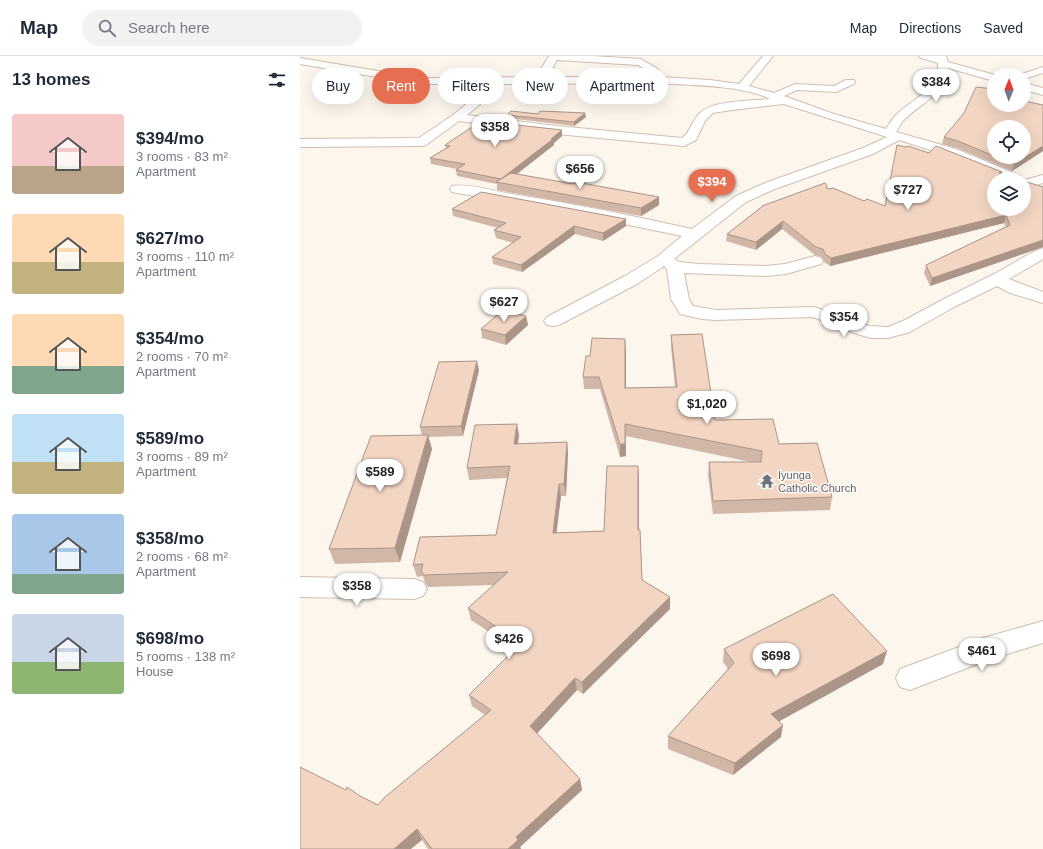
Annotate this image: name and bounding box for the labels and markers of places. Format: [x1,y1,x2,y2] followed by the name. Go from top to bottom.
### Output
[912,69,960,103] pin: $384
[471,114,519,148] pin: $358
[556,156,604,190] pin: $656
[688,169,736,203] pin: $394
[884,177,932,211] pin: $727
[480,289,528,323] pin: $627
[820,304,868,338] pin: $354
[674,391,740,425] pin: $1,020
[356,459,404,493] pin: $589
[778,469,856,494] place label: Iyunga Catholic Church
[759,473,775,489] temple icon: Iyunga Catholic Church
[333,573,381,607] pin: $358
[485,626,533,660] pin: $426
[958,638,1006,672] pin: $461
[752,643,800,677] pin: $698

